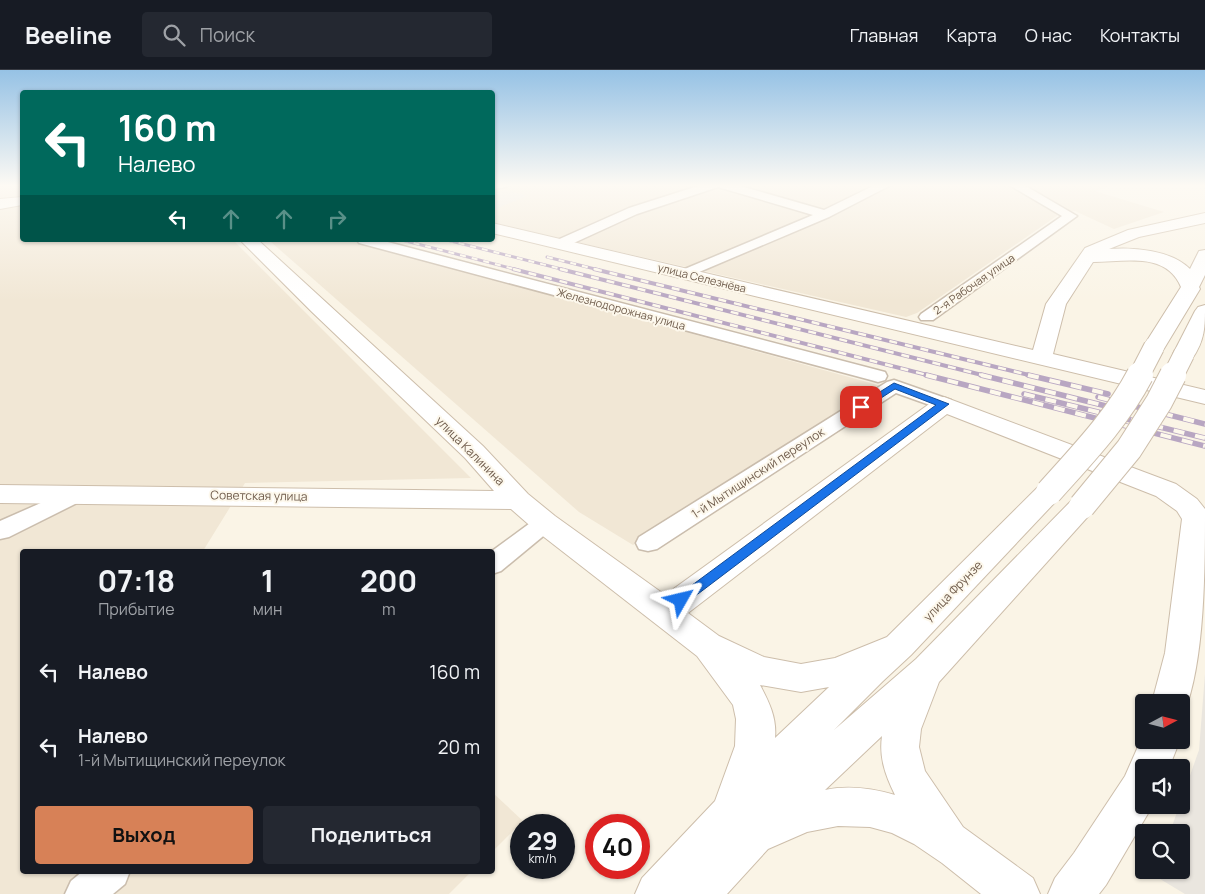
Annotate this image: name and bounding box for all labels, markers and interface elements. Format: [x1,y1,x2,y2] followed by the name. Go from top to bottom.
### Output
[142,12,492,57] search box
[25,18,112,51] text: Beeline
[160,21,188,49] icon: search
[200,22,255,48] text: Поиск
[850,23,919,47] text: Главная
[947,23,997,47] text: Карта
[1025,23,1072,47] text: О нас
[1100,23,1180,47] text: Контакты
[118,104,217,152] text: 160 m
[35,110,100,175] icon: left
[118,149,196,179] text: Налево
[164,205,192,233] icon: left
[217,205,245,233] icon: ahead
[270,205,298,233] icon: ahead
[323,205,351,233] icon: right
[930,250,1017,317] street label: 2-я Рабочая улица
[656,259,748,296] street label: улица Селезнёва
[555,284,687,333] street label: Железнодорожная улица
[840,386,882,428] pin
[847,393,875,421] icon: arrive
[432,412,509,489] street label: улица Калинина
[688,422,829,522] street label: 1-й Мытищинский переулок
[210,486,308,505] street label: Советская улица
[919,557,986,625] street label: улица Фрунзе
[98,560,175,601] text: 07:18
[261,560,274,601] text: 1
[360,560,417,601] text: 200
[654,573,706,625] position arrow
[98,598,175,620] text: Прибытие
[253,598,282,620] text: мин
[382,598,395,620] text: m
[35,658,63,686] icon: left
[78,659,148,685] text: Налево
[429,659,480,685] text: 160 m
[1135,694,1190,749] north arrow
[1135,694,1190,879] map controls
[78,723,148,749] text: Налево
[35,733,63,761] icon: left
[438,734,480,760] text: 20 m
[78,749,286,771] text: 1-й Мытищинский переулок
[1135,759,1190,814] button: sound
[35,806,253,864] button: Выход
[263,806,480,864] button: Поделиться
[585,814,650,879] speed limit sign: 40
[527,823,558,858] text: 29
[1135,824,1190,879] button: search
[529,850,556,867] text: km/h

